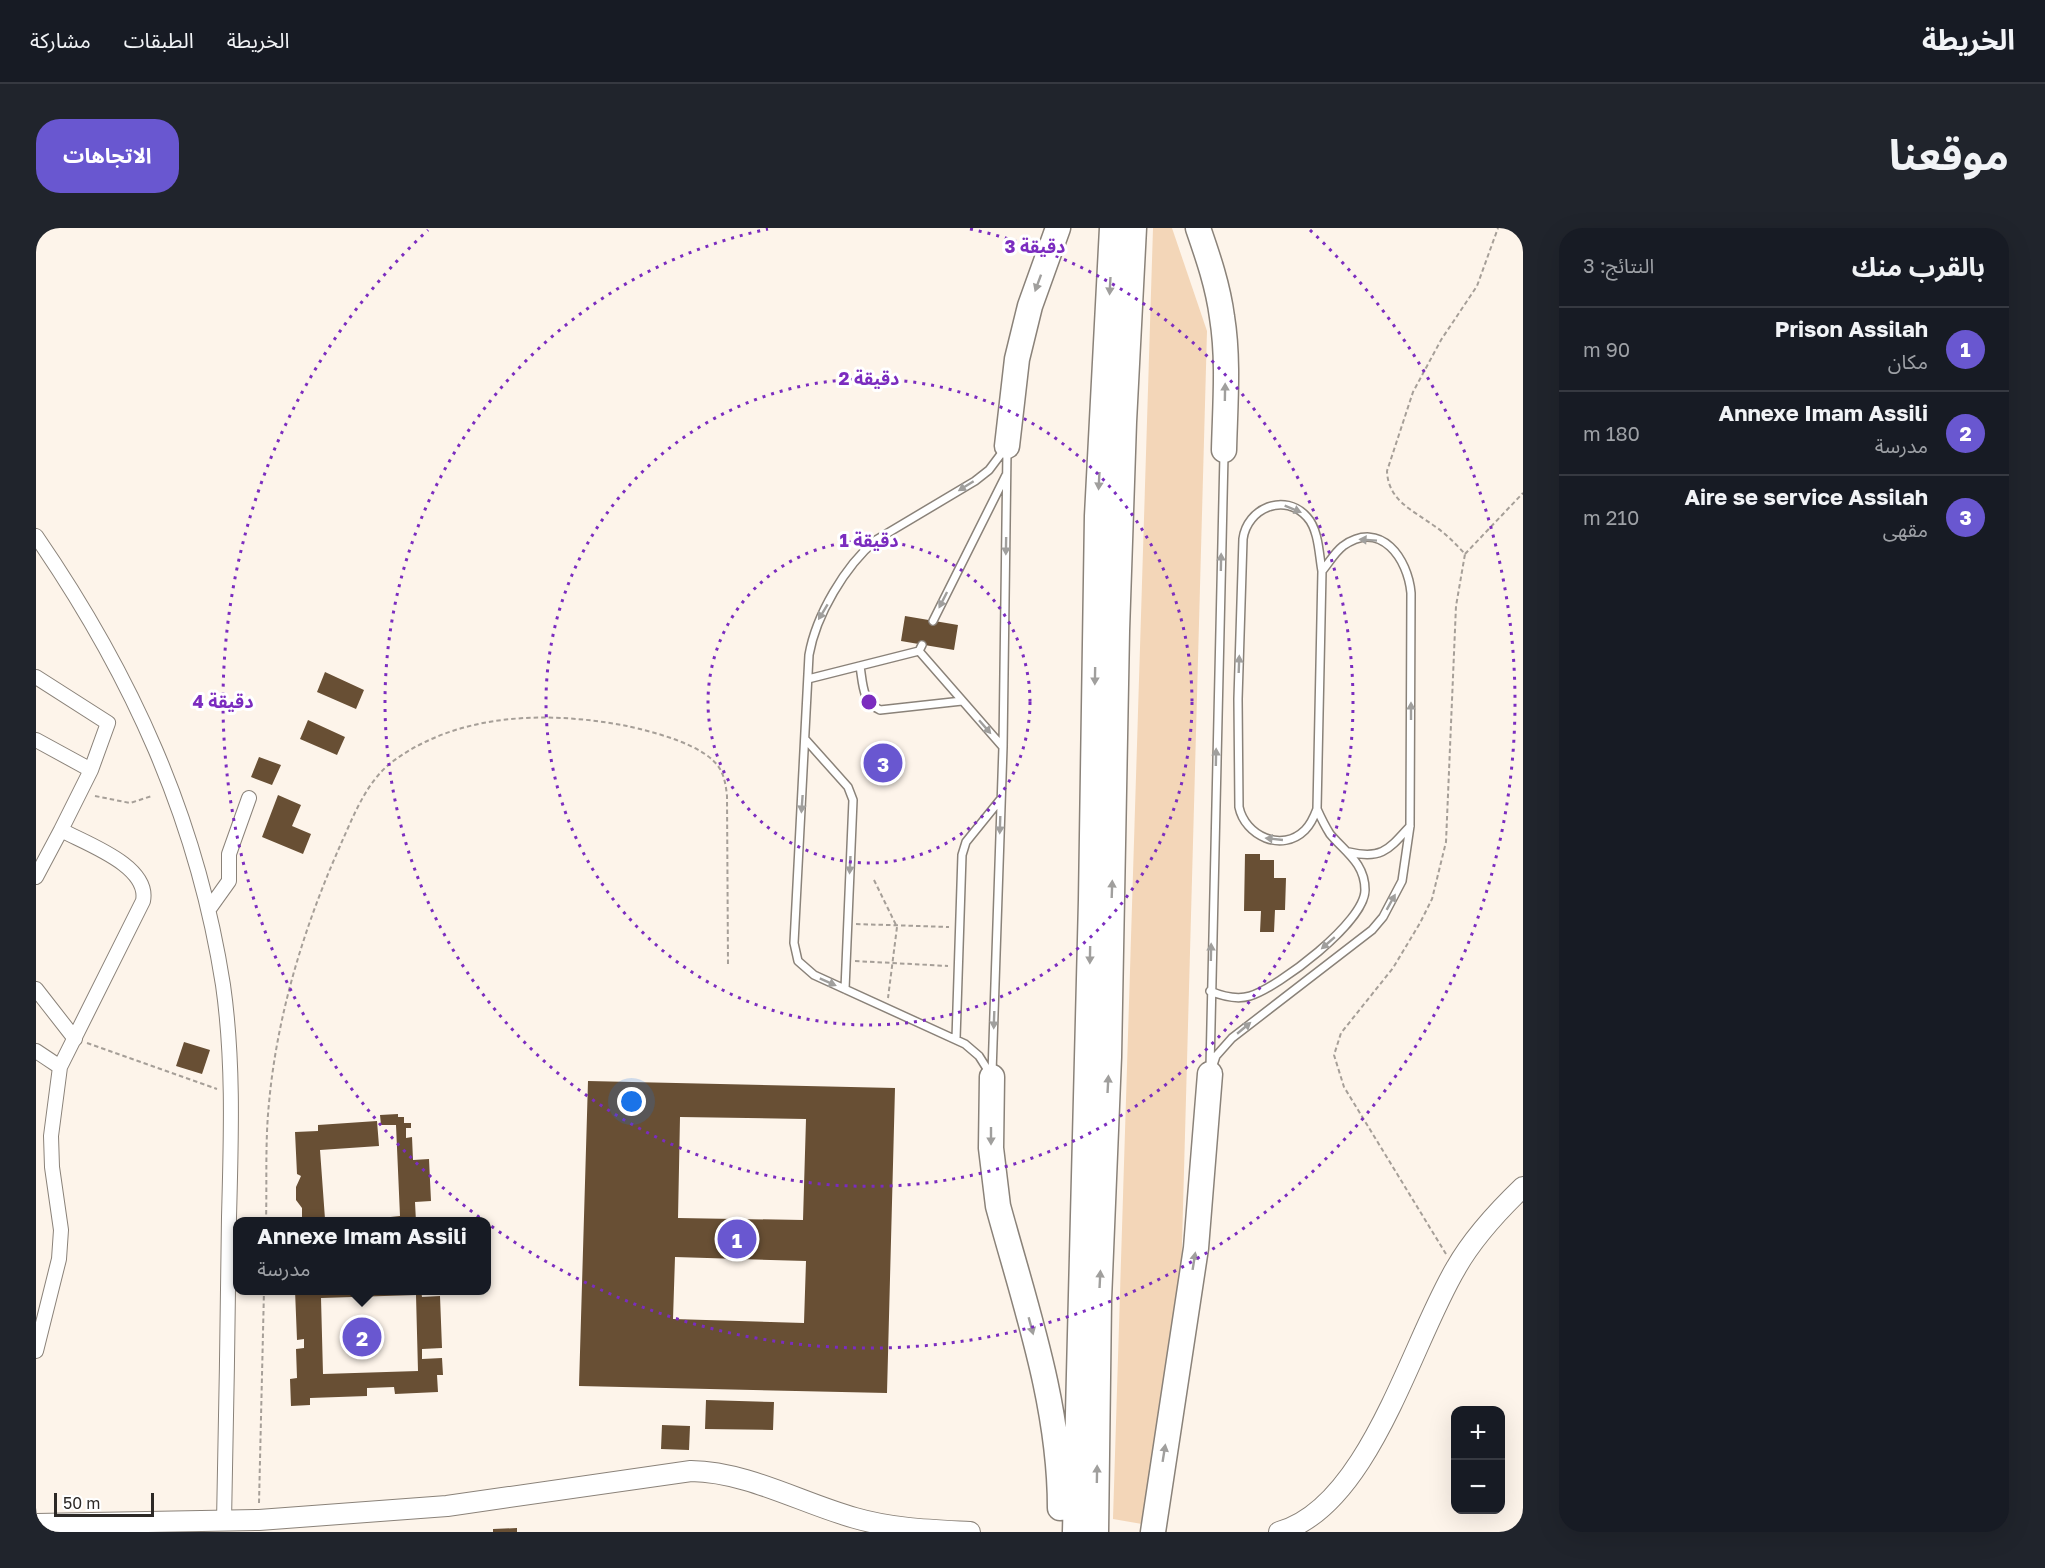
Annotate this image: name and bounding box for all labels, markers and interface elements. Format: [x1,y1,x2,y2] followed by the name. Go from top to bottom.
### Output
[1922,23,2015,56] text: الخريطة
[30,27,91,53] text: مشاركة
[124,27,194,53] text: الطبقات
[227,27,290,53] text: الخريطة
[36,119,179,193] button: الاتجاهات
[1889,129,2009,179] text: موقعنا
[1005,235,1065,257] text: 3 دقيقة
[1852,251,1985,282] text: بالقرب منك
[1583,253,1654,277] text: النتائج: 3
[1033,274,1043,292] one-way arrow
[1105,277,1114,296] one-way arrow
[1775,315,1928,342] text: Prison Assilah
[1583,337,1630,361] text: 90 m
[1960,337,1971,361] text: 1
[1888,349,1928,373] text: مكان
[839,367,899,389] text: 2 دقيقة
[1221,382,1230,401] one-way arrow
[1719,399,1928,426] text: Annexe Imam Assili
[1583,421,1640,445] text: 180 m
[1959,421,1972,445] text: 2
[1875,433,1928,457] text: مدرسة
[1094,472,1104,491] one-way arrow
[958,481,974,492] one-way arrow
[1684,483,1928,510] text: Aire se service Assilah
[1284,504,1302,514] one-way arrow
[1583,505,1639,529] text: 210 m
[1959,505,1972,529] text: 3
[1883,517,1928,541] text: مقهى
[839,529,899,551] text: 1 دقيقة
[1358,536,1377,545] one-way arrow
[1001,537,1011,556] one-way arrow
[1216,553,1226,572] one-way arrow
[938,592,948,609] one-way arrow
[817,604,828,620] one-way arrow
[1235,655,1244,674] one-way arrow
[1090,667,1100,686] one-way arrow
[192,690,254,712] text: 4 دقيقة
[859,692,879,712] centre of rings
[1406,701,1416,720] one-way arrow
[978,719,991,734] one-way arrow
[864,740,902,786] pin: 3
[1211,748,1221,767] one-way arrow
[798,795,807,814] one-way arrow
[995,815,1004,834] one-way arrow
[1264,834,1283,844] one-way arrow
[846,856,855,875] one-way arrow
[1108,879,1117,898] one-way arrow
[1386,894,1396,911] one-way arrow
[1321,936,1336,949] one-way arrow
[1206,943,1216,962] one-way arrow
[1085,946,1095,965] one-way arrow
[819,977,837,987] one-way arrow
[989,1010,999,1029] one-way arrow
[1236,1022,1251,1035] one-way arrow
[1104,1074,1113,1093] one-way arrow
[617,1087,646,1116] your location
[986,1126,996,1145] one-way arrow
[718,1216,756,1262] pin: 1
[233,1217,491,1295] popup
[257,1222,467,1249] text: Annexe Imam Assili
[1189,1251,1198,1270] one-way arrow
[257,1256,311,1280] text: مدرسة
[1095,1269,1104,1288] one-way arrow
[342,1314,382,1360] pin: 2
[1027,1317,1036,1335] one-way arrow
[1451,1406,1505,1514] map controls
[1451,1406,1505,1460] button: +
[1160,1444,1169,1463] one-way arrow
[1451,1460,1505,1514] button: −
[1092,1464,1102,1483] one-way arrow
[54,1490,154,1518] scale bar
[63,1493,100,1513] text: 50 m

